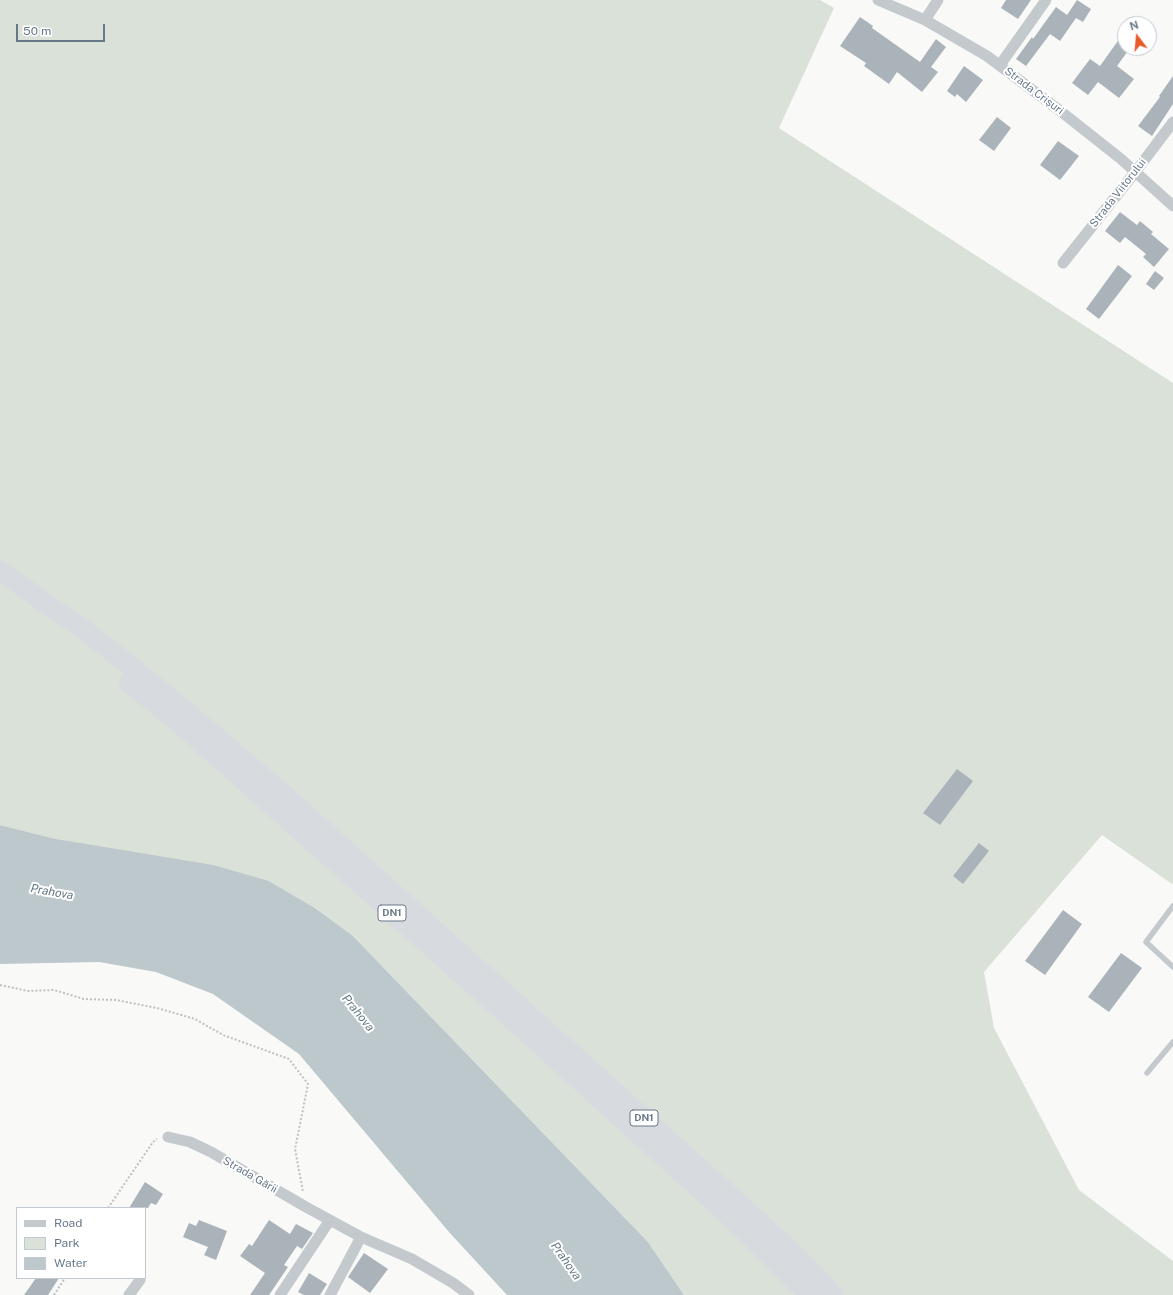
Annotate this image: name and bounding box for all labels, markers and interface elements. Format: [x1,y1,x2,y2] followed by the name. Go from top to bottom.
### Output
[18,16,107,42] scale bar
[1117,16,1157,56] north arrow
[1128,18,1140,32] text: N
[23,24,51,38] text: 50 m
[1002,64,1066,118] street label: Strada Crișuri
[1087,156,1149,230] street label: Strada Viitorului
[29,881,75,903] water label: Prahova
[378,905,406,921] road number: DN1
[339,992,377,1034] water label: Prahova
[630,1110,658,1126] road number: DN1
[220,1154,280,1196] street label: Strada Gării
[16,1207,146,1279] legend
[54,1216,82,1230] text: Road
[54,1236,80,1250] text: Park
[548,1239,584,1283] water label: Prahova
[54,1256,87,1270] text: Water

